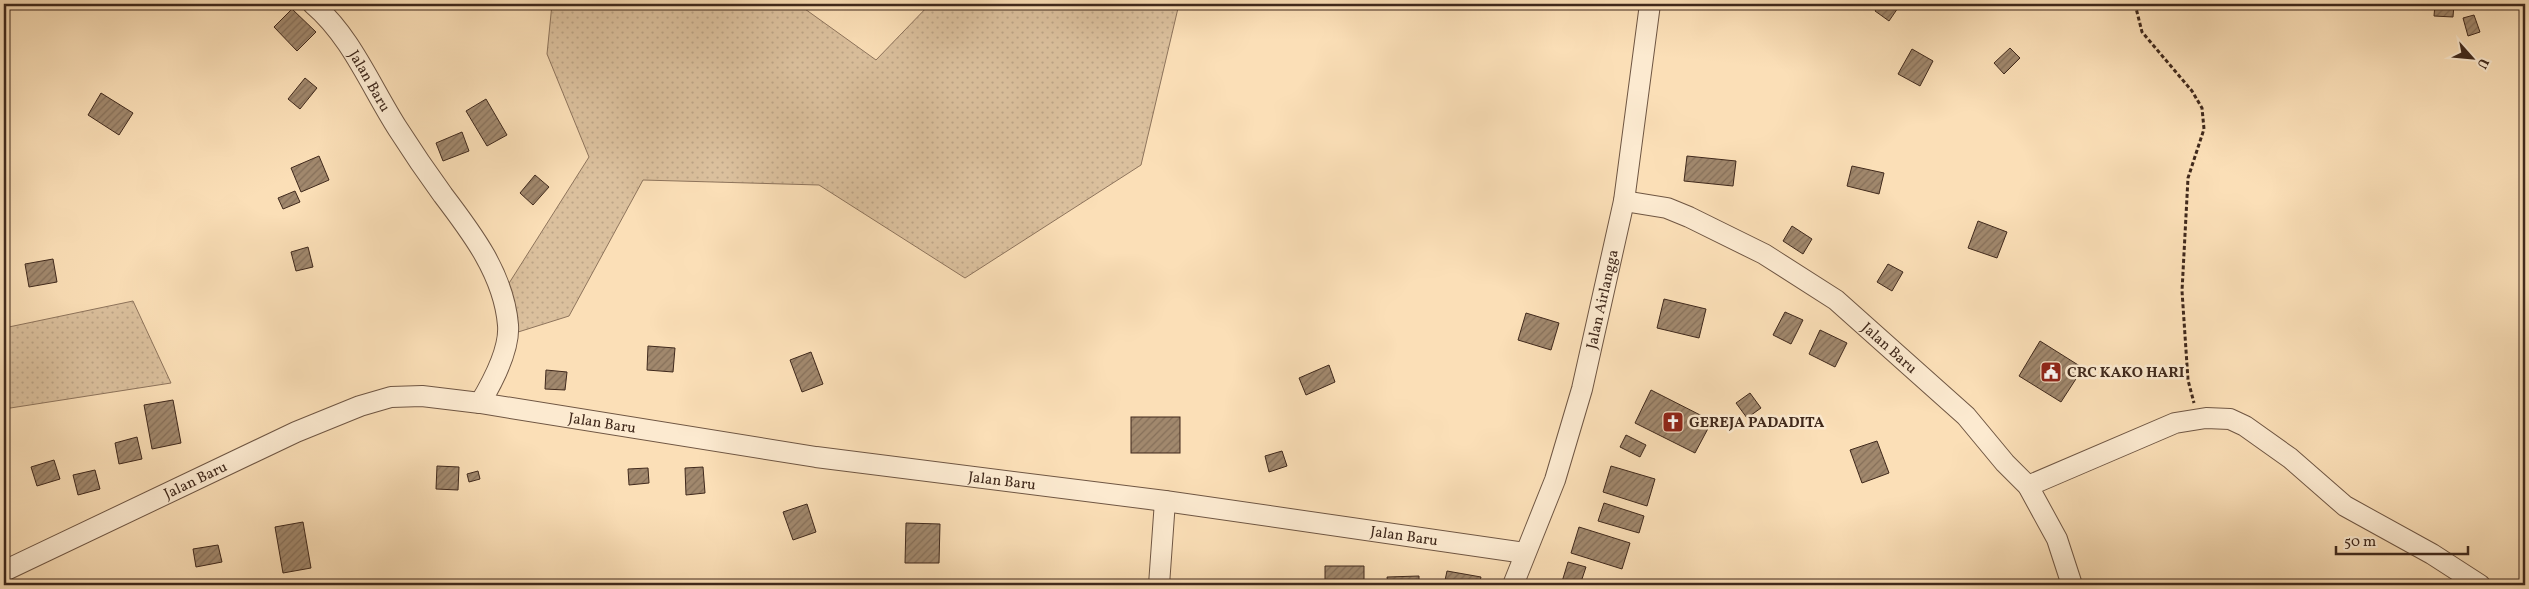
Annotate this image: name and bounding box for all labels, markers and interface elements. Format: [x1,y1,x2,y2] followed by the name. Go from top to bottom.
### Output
[2446,32,2496,82] north arrow
[342,47,394,116] street label: Jalan Baru
[2471,55,2493,72] text: U
[1582,248,1625,351] street label: Jalan Airlangga
[1856,318,1921,379] street label: Jalan Baru
[2039,360,2063,384] public building icon: CRC KAKO HARI
[2067,363,2185,384] place label: CRC KAKO HARI
[567,408,637,440] street label: Jalan Baru
[1661,410,1685,434] church icon: GEREJA PADADITA
[1689,413,1825,434] place label: GEREJA PADADITA
[161,457,231,505] street label: Jalan Baru
[967,467,1037,497] street label: Jalan Baru
[1369,522,1439,552] street label: Jalan Baru
[2336,524,2469,556] scale bar
[2344,532,2376,553] text: 50 m

